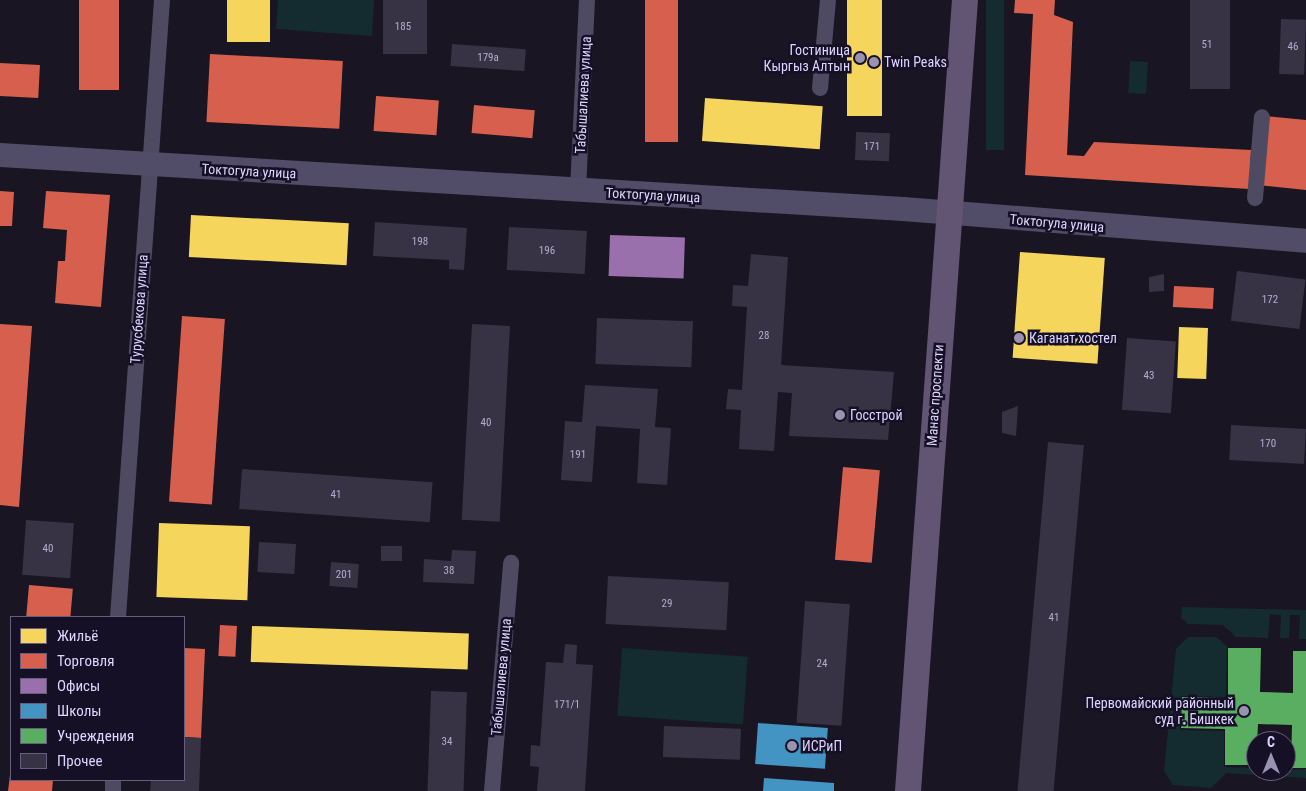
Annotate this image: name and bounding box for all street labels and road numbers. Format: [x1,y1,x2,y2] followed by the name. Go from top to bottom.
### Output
[572,36,594,154] street label: Табышалиева улица
[201,160,297,182] street label: Токтогула улица
[605,184,701,206] street label: Токтогула улица
[1009,211,1105,235] street label: Токтогула улица
[127,254,151,364] street label: Турусбекова улица
[923,344,947,446] street label: Манас проспекти
[487,618,515,736] street label: Табышалиева улица

